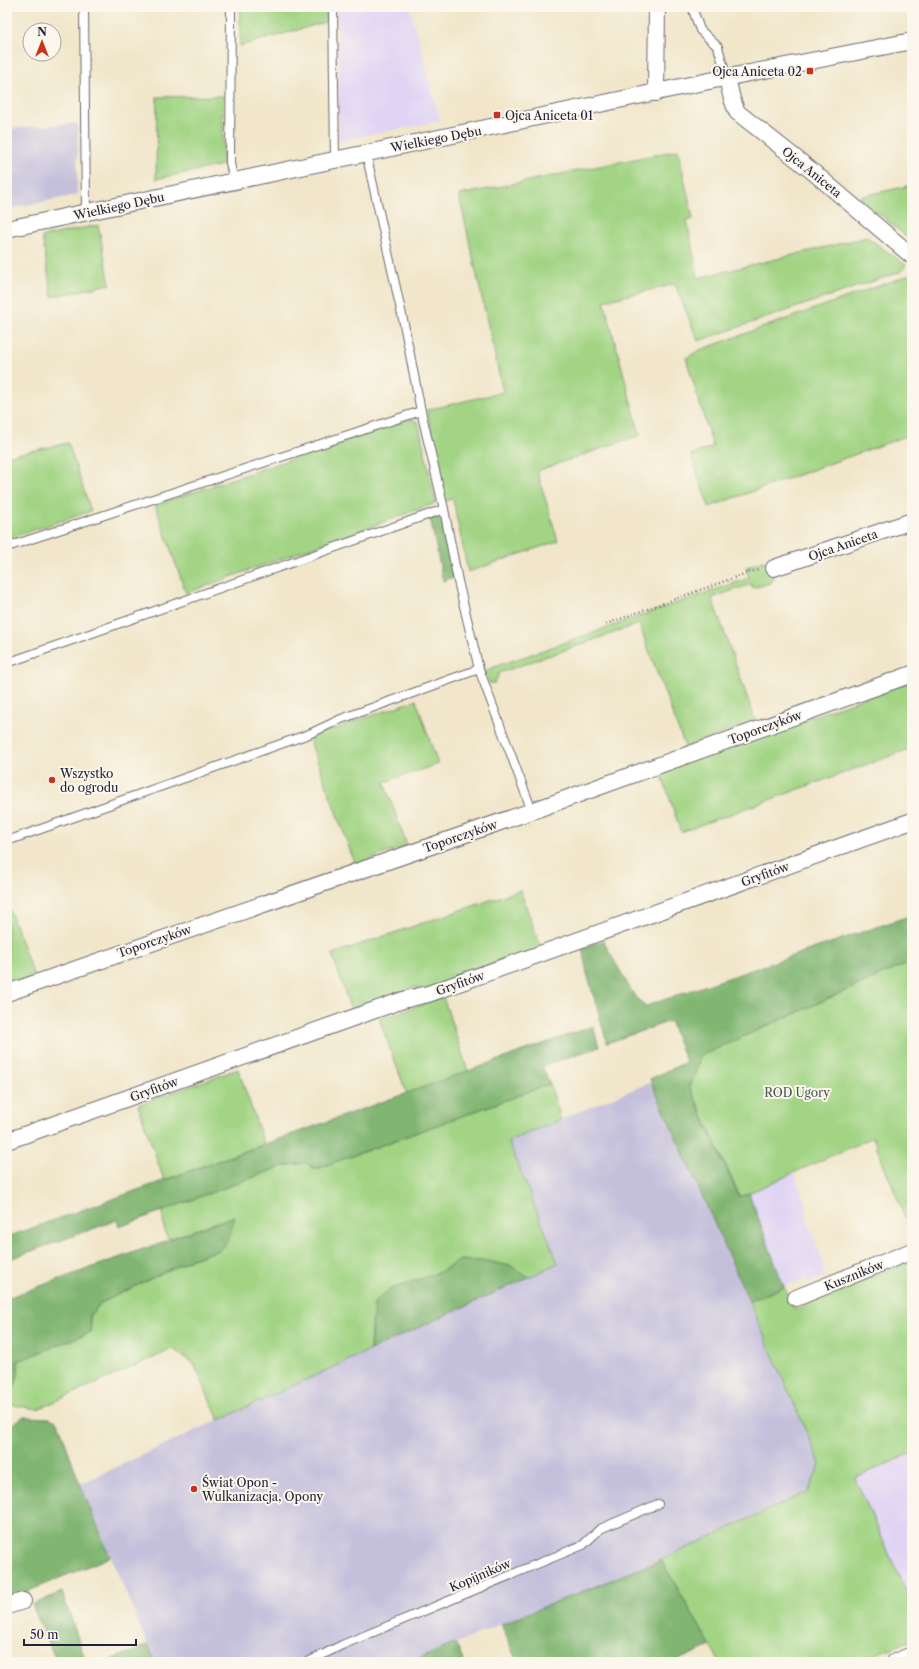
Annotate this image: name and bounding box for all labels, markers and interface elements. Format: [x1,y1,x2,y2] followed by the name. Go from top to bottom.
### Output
[22,22,62,62] north arrow
[37,25,47,39] text: N
[712,64,802,79] place label: Ojca Aniceta 02
[805,66,815,76] marker: Ojca Aniceta 02
[505,108,593,123] place label: Ojca Aniceta 01
[492,110,502,120] marker: Ojca Aniceta 01
[388,123,483,155] street label: Wielkiego Dębu
[779,143,845,201] street label: Ojca Aniceta
[71,189,166,223] street label: Wielkiego Dębu
[806,526,880,564] street label: Ojca Aniceta
[726,706,805,747] street label: Toporczyków
[59,766,119,795] place label: Wszystko do ogrodu
[47,775,57,785] marker: Wszystko do ogrodu
[421,816,500,856] street label: Toporczyków
[739,858,792,890] street label: Gryfitów
[115,921,194,961] street label: Toporczyków
[434,967,487,998] street label: Gryfitów
[128,1073,181,1105] street label: Gryfitów
[764,1085,830,1100] park label: ROD Ugory
[822,1256,887,1294] street label: Kuszników
[201,1474,323,1504] place label: Świat Opon - Wulkanizacja, Opony
[189,1484,199,1494] marker: Świat Opon - Wulkanizacja, Opony
[447,1555,514,1595] street label: Kopijników
[24,1621,136,1647] scale bar
[30,1627,59,1642] text: 50 m

